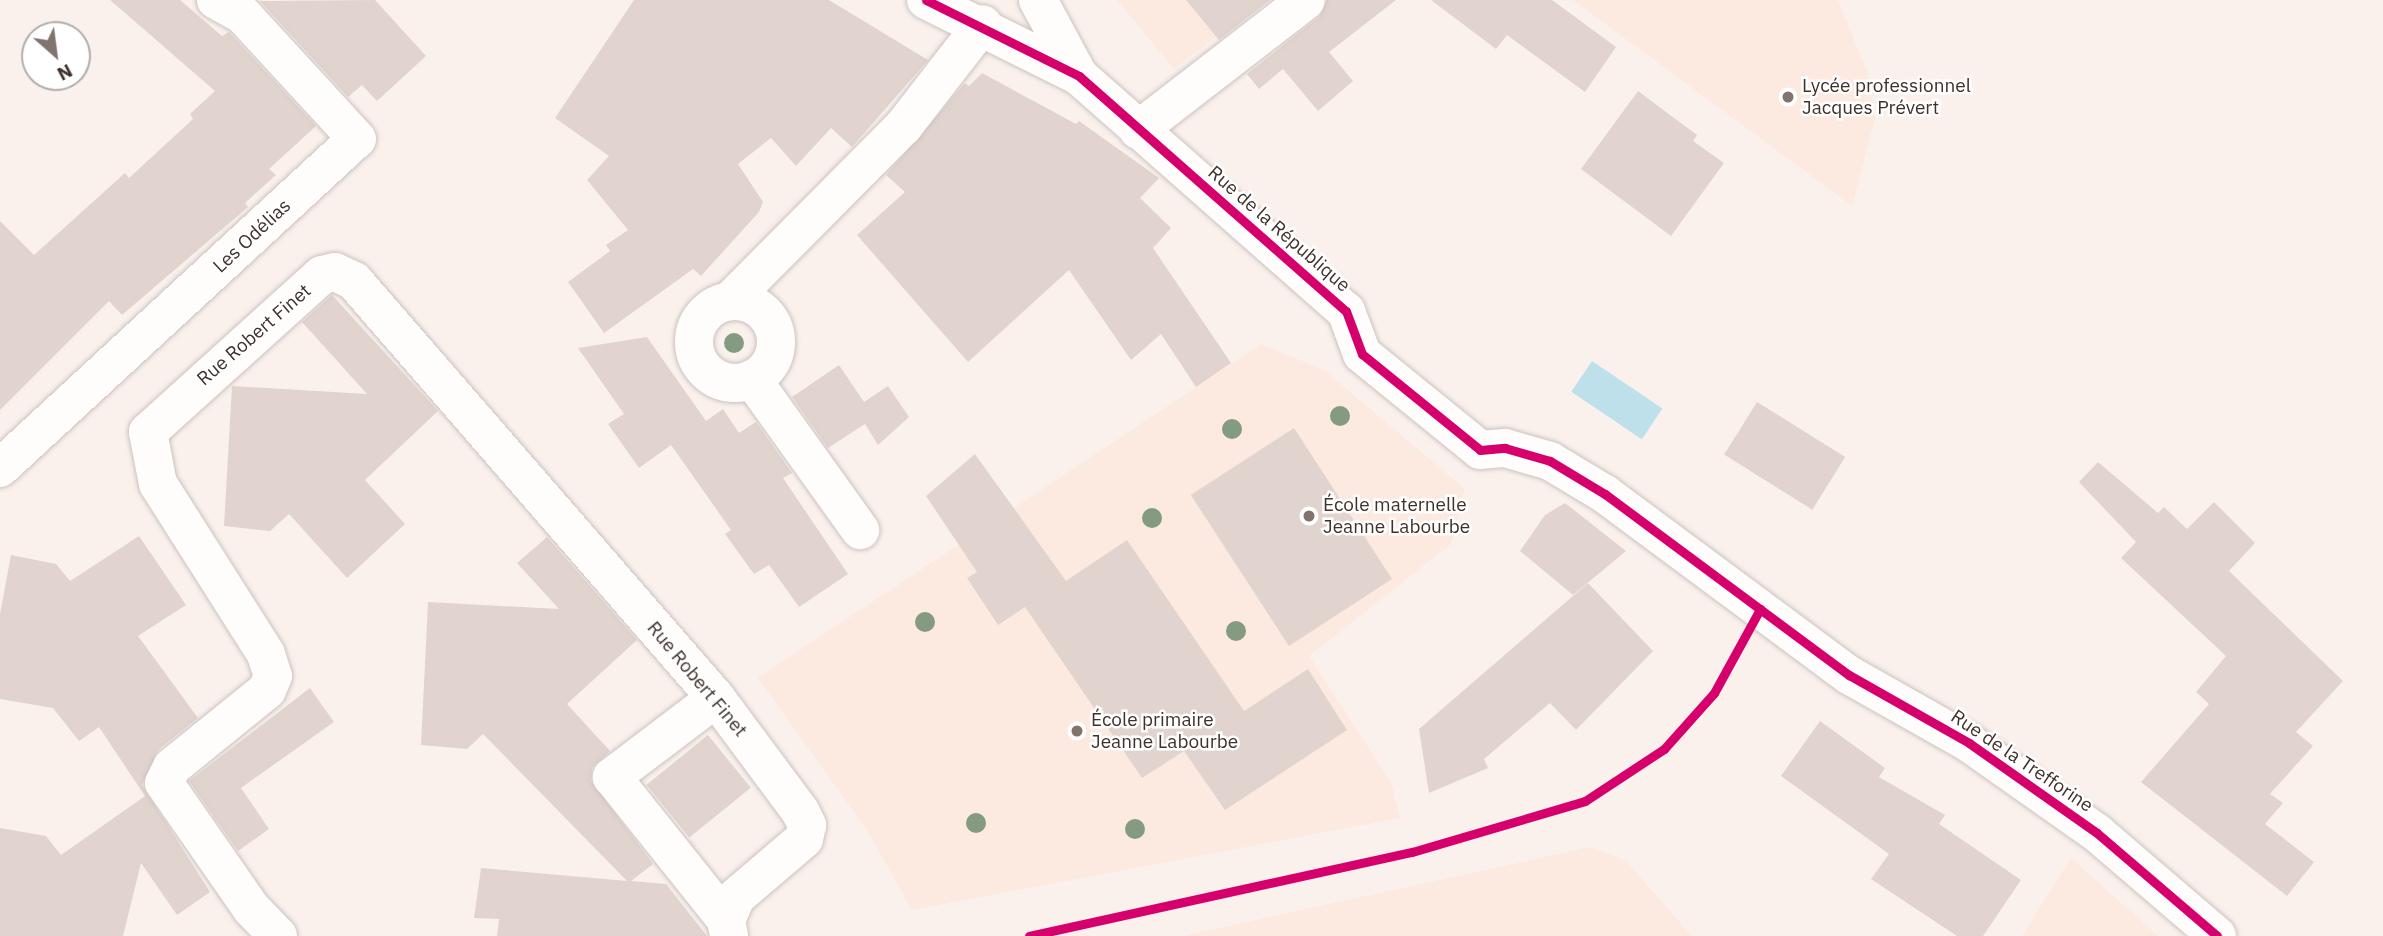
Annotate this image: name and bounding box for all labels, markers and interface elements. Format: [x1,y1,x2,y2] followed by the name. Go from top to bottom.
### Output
[21,21,91,91] north arrow
[53,59,77,87] text: N
[1802,75,1971,119] place label: Lycée professionnel Jacques Prévert
[1780,89,1796,105] marker: Lycée professionnel Jacques Prévert
[1203,161,1355,297] street label: Rue de la République
[208,194,296,278] street label: Les Odélias
[192,279,316,391] street label: Rue Robert Finet
[1323,494,1470,538] place label: École maternelle Jeanne Labourbe
[1301,508,1317,524] marker: École maternelle Jeanne Labourbe
[642,617,752,741] street label: Rue Robert Finet
[1947,705,2097,817] street label: Rue de la Trefforine
[1091,709,1238,753] place label: École primaire Jeanne Labourbe
[1069,723,1085,739] marker: École primaire Jeanne Labourbe

